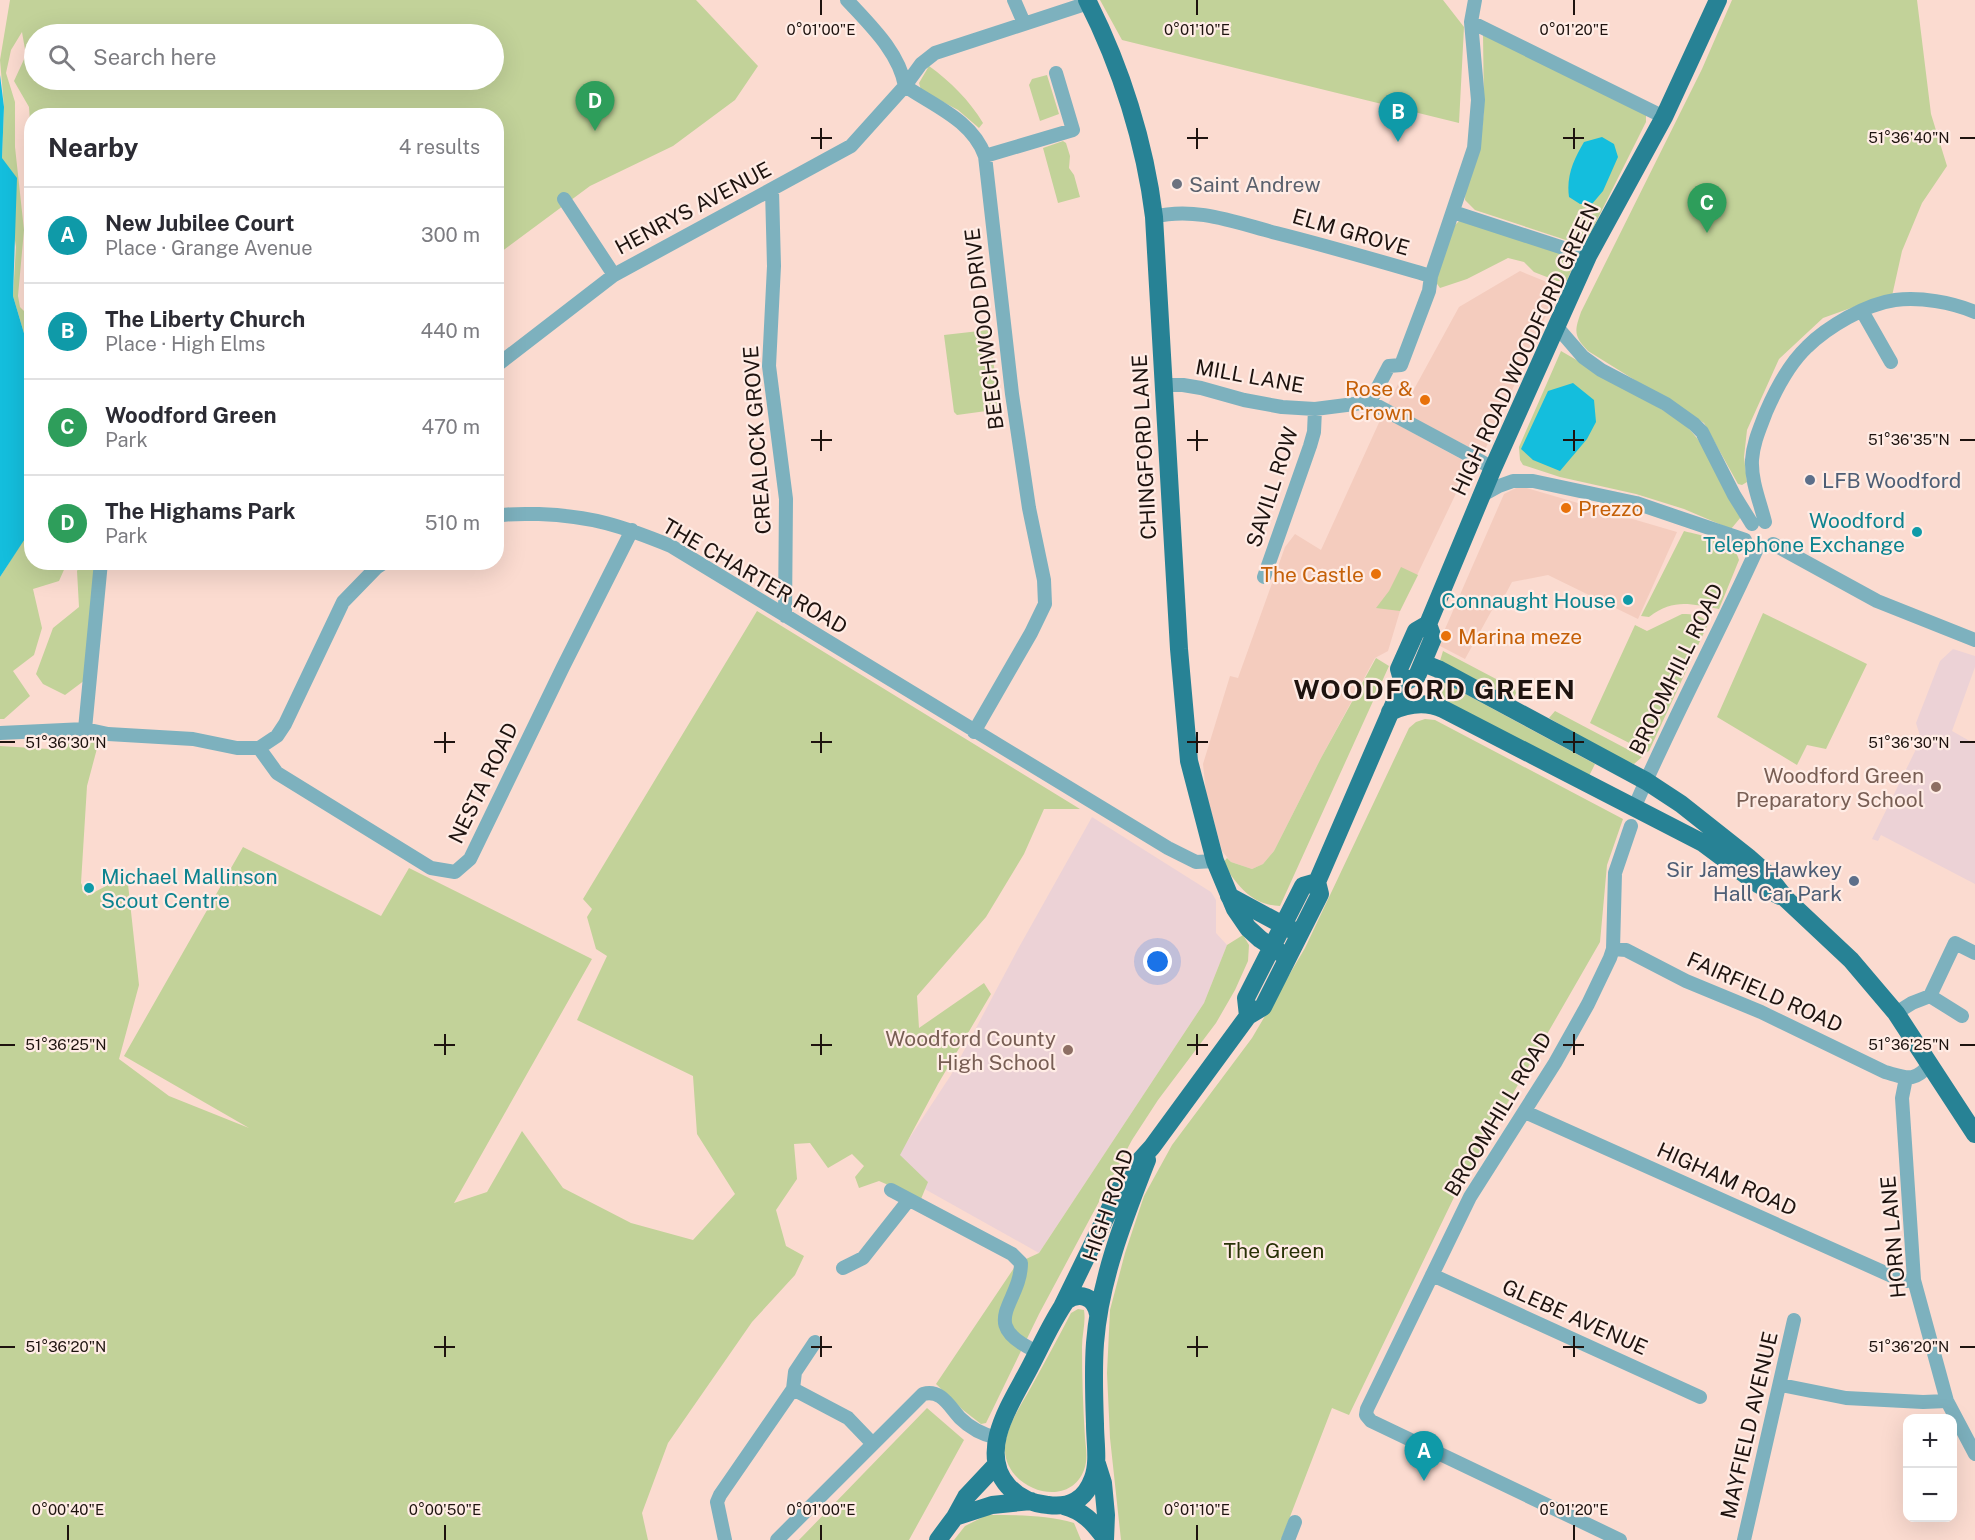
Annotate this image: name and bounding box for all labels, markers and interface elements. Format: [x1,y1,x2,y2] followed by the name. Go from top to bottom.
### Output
[786,21,856,38] text: 0°01'00"E
[1164,21,1230,38] text: 0°01'10"E
[1540,21,1608,38] text: 0°01'20"E
[24,24,504,90] search box
[45,41,78,74] icon: search
[93,44,217,70] text: Search here
[576,82,614,131] pin: D
[1378,92,1418,142] pin: B
[1868,129,1950,146] text: 51°36'40"N
[48,132,138,163] text: Nearby
[399,135,480,159] text: 4 results
[611,156,775,260] street label: HENRYS AVENUE
[1189,172,1321,197] place label: Saint Andrew
[1170,177,1184,191] marker: Saint Andrew
[1688,184,1726,233] pin: C
[1446,199,1604,499] street label: HIGH ROAD WOODFORD GREEN
[1290,203,1412,261] street label: ELM GROVE
[105,210,294,236] text: New Jubilee Court
[60,223,75,247] text: A
[421,223,480,247] text: 300 m
[959,227,1009,431] street label: BEECHWOOD DRIVE
[105,236,313,260] text: Place · Grange Avenue
[105,306,305,332] text: The Liberty Church
[61,319,74,343] text: B
[420,319,480,343] text: 440 m
[105,332,265,356] text: Place · High Elms
[738,345,776,535] street label: CREALOCK GROVE
[1127,354,1161,540] street label: CHINGFORD LANE
[1194,354,1306,398] street label: MILL LANE
[1345,376,1413,425] place label: Rose & Crown
[1418,393,1432,407] marker: Rose & Crown
[105,402,277,428] text: Woodford Green
[60,415,75,439] text: C
[421,415,480,439] text: 470 m
[1241,424,1303,550] street label: SAVILL ROW
[105,428,148,452] text: Park
[1868,431,1950,448] text: 51°36'35"N
[1822,468,1961,493] place label: LFB Woodford
[1803,473,1817,487] marker: LFB Woodford
[1578,496,1643,521] place label: Prezzo
[105,498,295,524] text: The Highams Park
[1559,501,1573,515] marker: Prezzo
[1703,508,1905,557] place label: Woodford Telephone Exchange
[60,511,75,535] text: D
[425,511,480,535] text: 510 m
[658,513,852,639] street label: THE CHARTER ROAD
[105,524,148,548] text: Park
[1910,525,1924,539] marker: Woodford Telephone Exchange
[1260,562,1364,587] place label: The Castle
[1369,567,1383,581] marker: The Castle
[1624,579,1728,759] street label: BROOMHILL ROAD
[1441,588,1616,613] place label: Connaught House
[1621,593,1635,607] marker: Connaught House
[1458,624,1582,649] place label: Marina meze
[1439,629,1453,643] marker: Marina meze
[1294,673,1576,705] district label: WOODFORD GREEN
[443,718,523,848] street label: NESTA ROAD
[25,734,107,751] text: 51°36'30"N
[1868,734,1950,751] text: 51°36'30"N
[1736,763,1924,812] place label: Woodford Green Preparatory School
[1929,780,1943,794] marker: Woodford Green Preparatory School
[1666,857,1842,906] place label: Sir James Hawkey Hall Car Park
[101,864,278,913] place label: Michael Mallinson Scout Centre
[1847,874,1861,888] marker: Sir James Hawkey Hall Car Park
[82,881,96,895] marker: Michael Mallinson Scout Centre
[1683,946,1847,1038] street label: FAIRFIELD ROAD
[1143,947,1172,976] your location
[885,1026,1056,1075] place label: Woodford County High School
[1439,1027,1557,1201] street label: BROOMHILL ROAD
[25,1036,107,1053] text: 51°36'25"N
[1868,1036,1950,1053] text: 51°36'25"N
[1061,1043,1075,1057] marker: Woodford County High School
[1653,1137,1801,1221] street label: HIGHAM ROAD
[1077,1146,1139,1264] street label: HIGH ROAD
[1875,1175,1911,1299] street label: HORN LANE
[1224,1238,1324,1263] park label: The Green
[1499,1274,1651,1360] street label: GLEBE AVENUE
[1715,1329,1783,1521] street label: MAYFIELD AVENUE
[26,1338,106,1355] text: 51°36'20"N
[1869,1338,1949,1355] text: 51°36'20"N
[1903,1414,1957,1522] map controls
[1903,1414,1957,1468] button: +
[1404,1432,1444,1481] pin: A
[1903,1468,1957,1522] button: −
[32,1501,104,1518] text: 0°00'40"E
[409,1501,481,1518] text: 0°00'50"E
[786,1501,856,1518] text: 0°01'00"E
[1164,1501,1230,1518] text: 0°01'10"E
[1540,1501,1608,1518] text: 0°01'20"E

